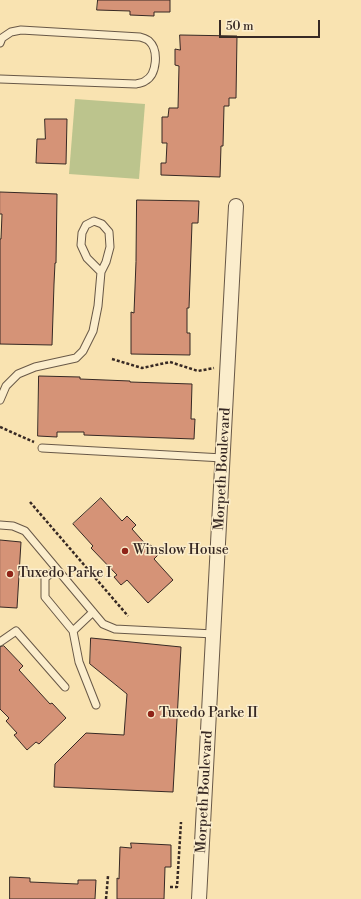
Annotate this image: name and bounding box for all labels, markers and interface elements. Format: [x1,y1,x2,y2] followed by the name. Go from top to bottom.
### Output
[221,12,322,38] scale bar
[226,19,254,34] text: 50 m
[211,407,235,531] street label: Morpeth Boulevard
[133,543,229,559] place label: Winslow House
[120,546,130,556] marker: Winslow House
[18,566,112,582] place label: Tuxedo Parke I
[5,569,15,579] marker: Tuxedo Parke I
[159,706,258,722] place label: Tuxedo Parke II
[146,709,156,719] marker: Tuxedo Parke II
[193,730,217,854] street label: Morpeth Boulevard

